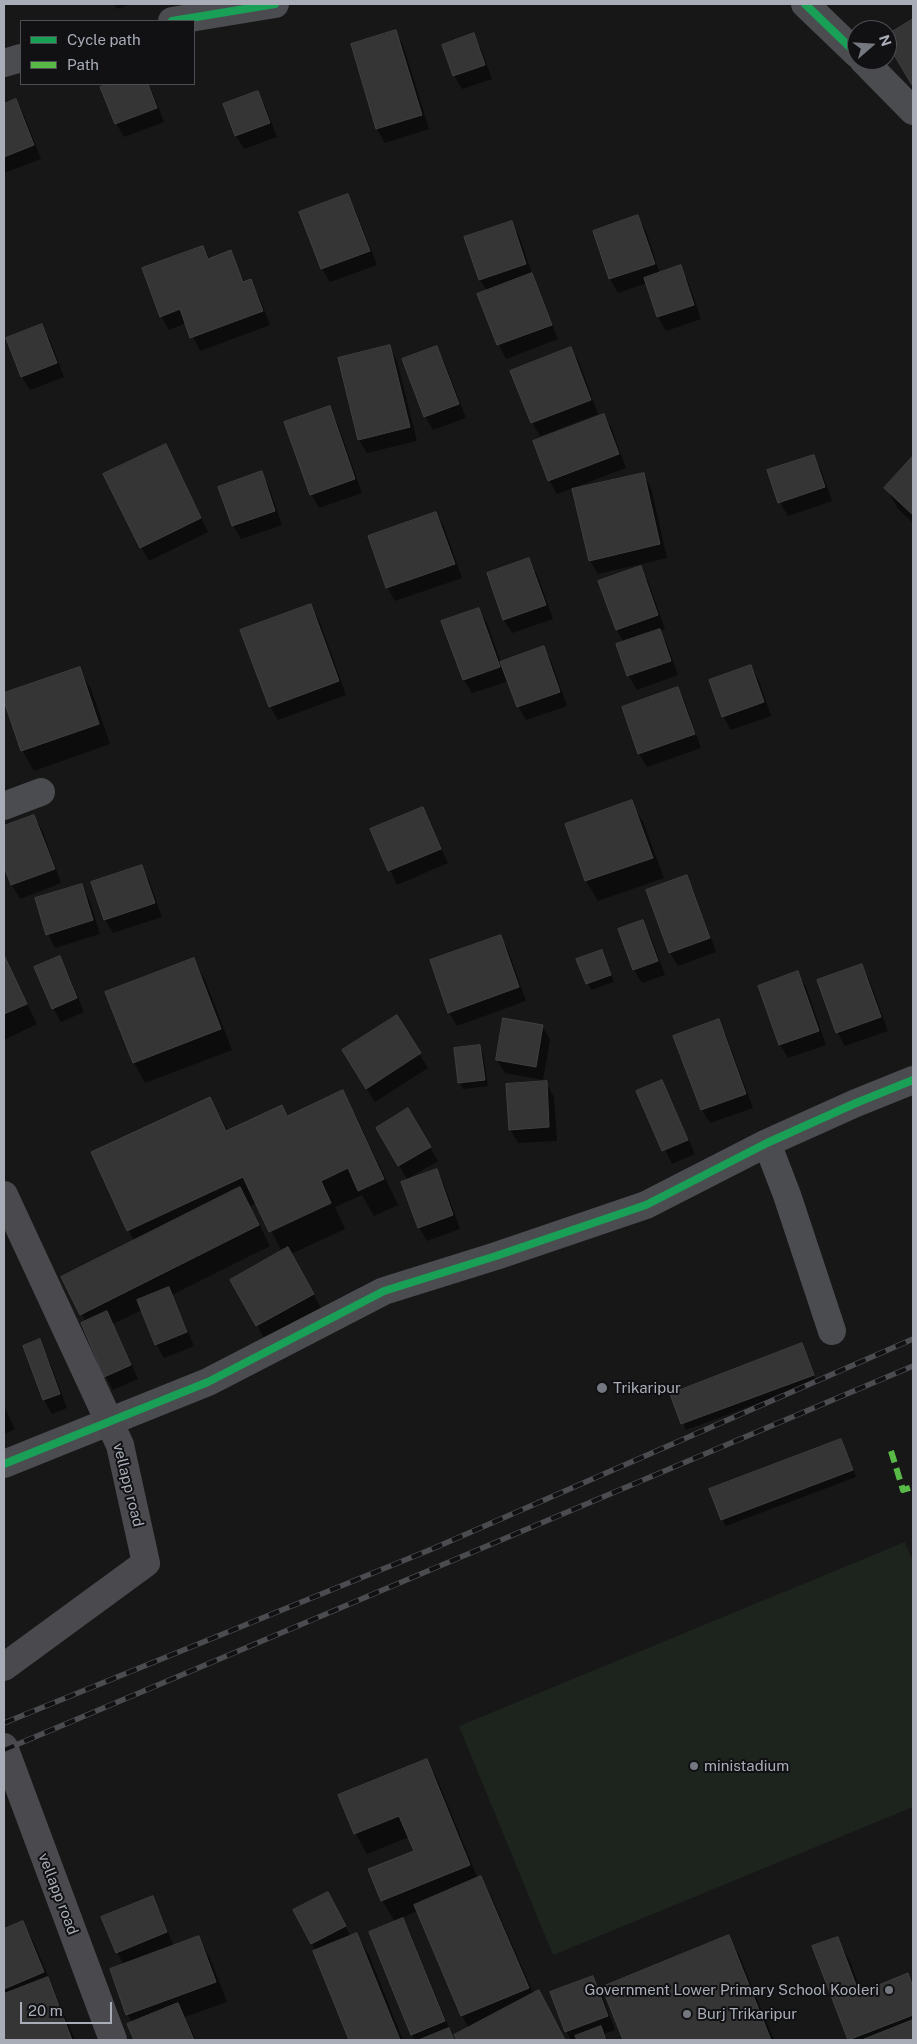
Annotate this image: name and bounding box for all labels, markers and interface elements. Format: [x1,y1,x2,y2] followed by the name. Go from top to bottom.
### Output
[20,20,195,85] legend
[847,20,897,70] north arrow
[67,31,141,48] text: Cycle path
[876,33,895,48] text: N
[67,56,99,73] text: Path
[613,1379,681,1397] place label: Trikaripur
[595,1381,609,1395] marker: Trikaripur
[109,1441,147,1529] street label: vellapp road
[704,1757,789,1775] place label: ministadium
[688,1760,700,1772] marker: ministadium
[34,1851,82,1937] street label: vellapp road
[585,1981,879,1999] place label: Government Lower Primary School Kooleri
[883,1984,895,1996] marker: Government Lower Primary School Kooleri
[22,1992,115,2024] scale bar
[28,2002,63,2019] text: 20 m
[697,2005,797,2023] place label: Burj Trikaripur
[681,2008,693,2020] marker: Burj Trikaripur

